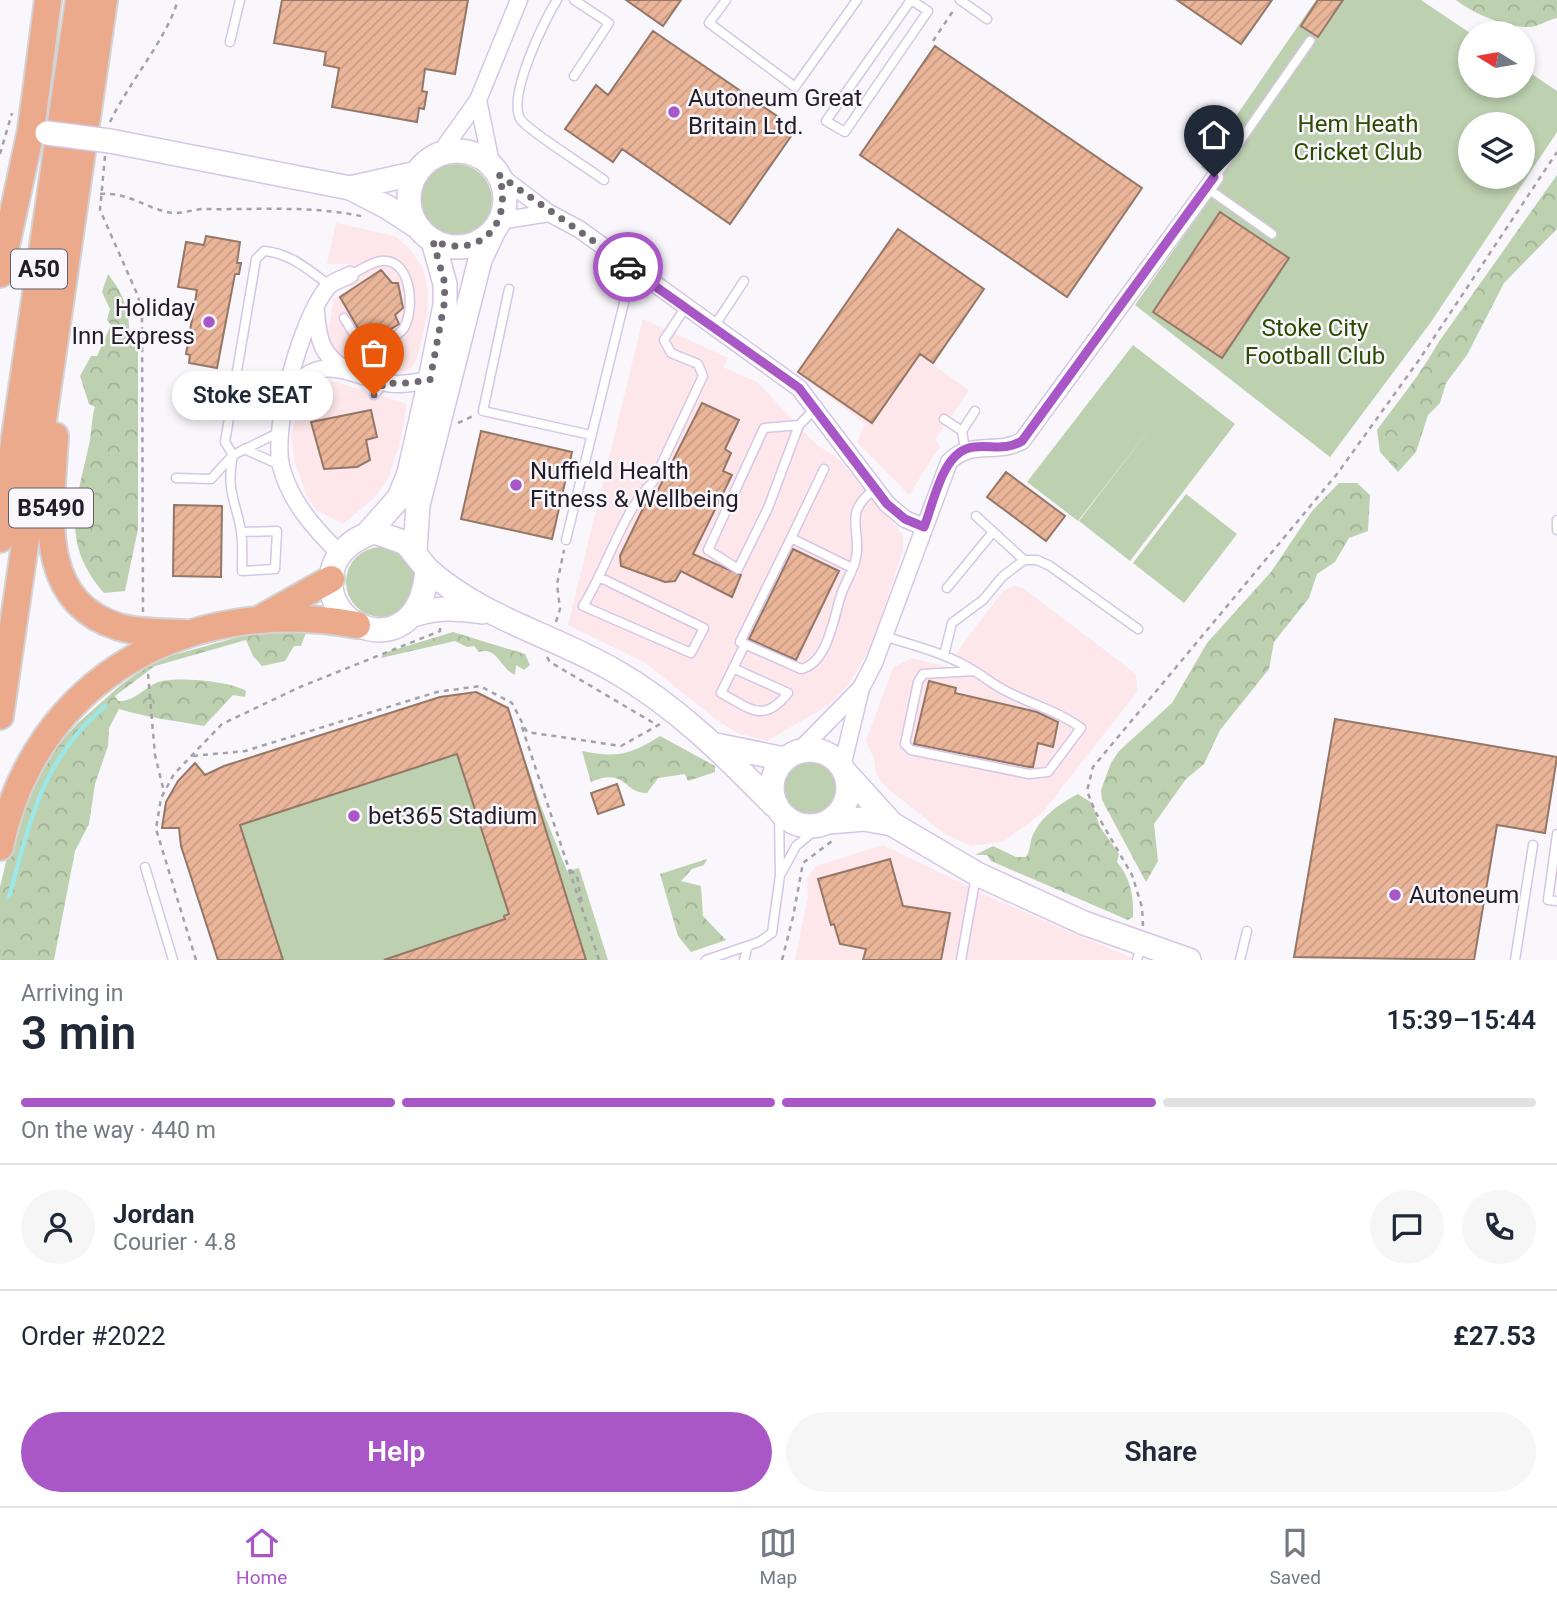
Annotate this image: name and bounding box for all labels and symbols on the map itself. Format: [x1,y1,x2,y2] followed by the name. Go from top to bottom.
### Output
[1458,21,1535,98] north arrow
[688,84,862,140] place label: Autoneum Great Britain Ltd.
[666,104,682,120] marker: Autoneum Great Britain Ltd.
[1184,105,1244,177] pin
[1294,110,1422,166] park label: Hem Heath Cricket Club
[593,232,663,302] courier
[11,250,67,288] road number: A50
[72,294,196,350] place label: Holiday Inn Express
[201,314,217,330] marker: Holiday Inn Express
[1245,314,1385,370] park label: Stoke City Football Club
[344,323,404,395] pin
[171,370,332,420] callout: Stoke SEAT
[530,457,739,513] place label: Nuffield Health Fitness & Wellbeing
[508,477,524,493] marker: Nuffield Health Fitness & Wellbeing
[9,488,93,528] road number: B5490
[368,802,537,830] place label: bet365 Stadium
[346,808,362,824] marker: bet365 Stadium
[1409,881,1519,909] place label: Autoneum
[1387,887,1403,903] marker: Autoneum

